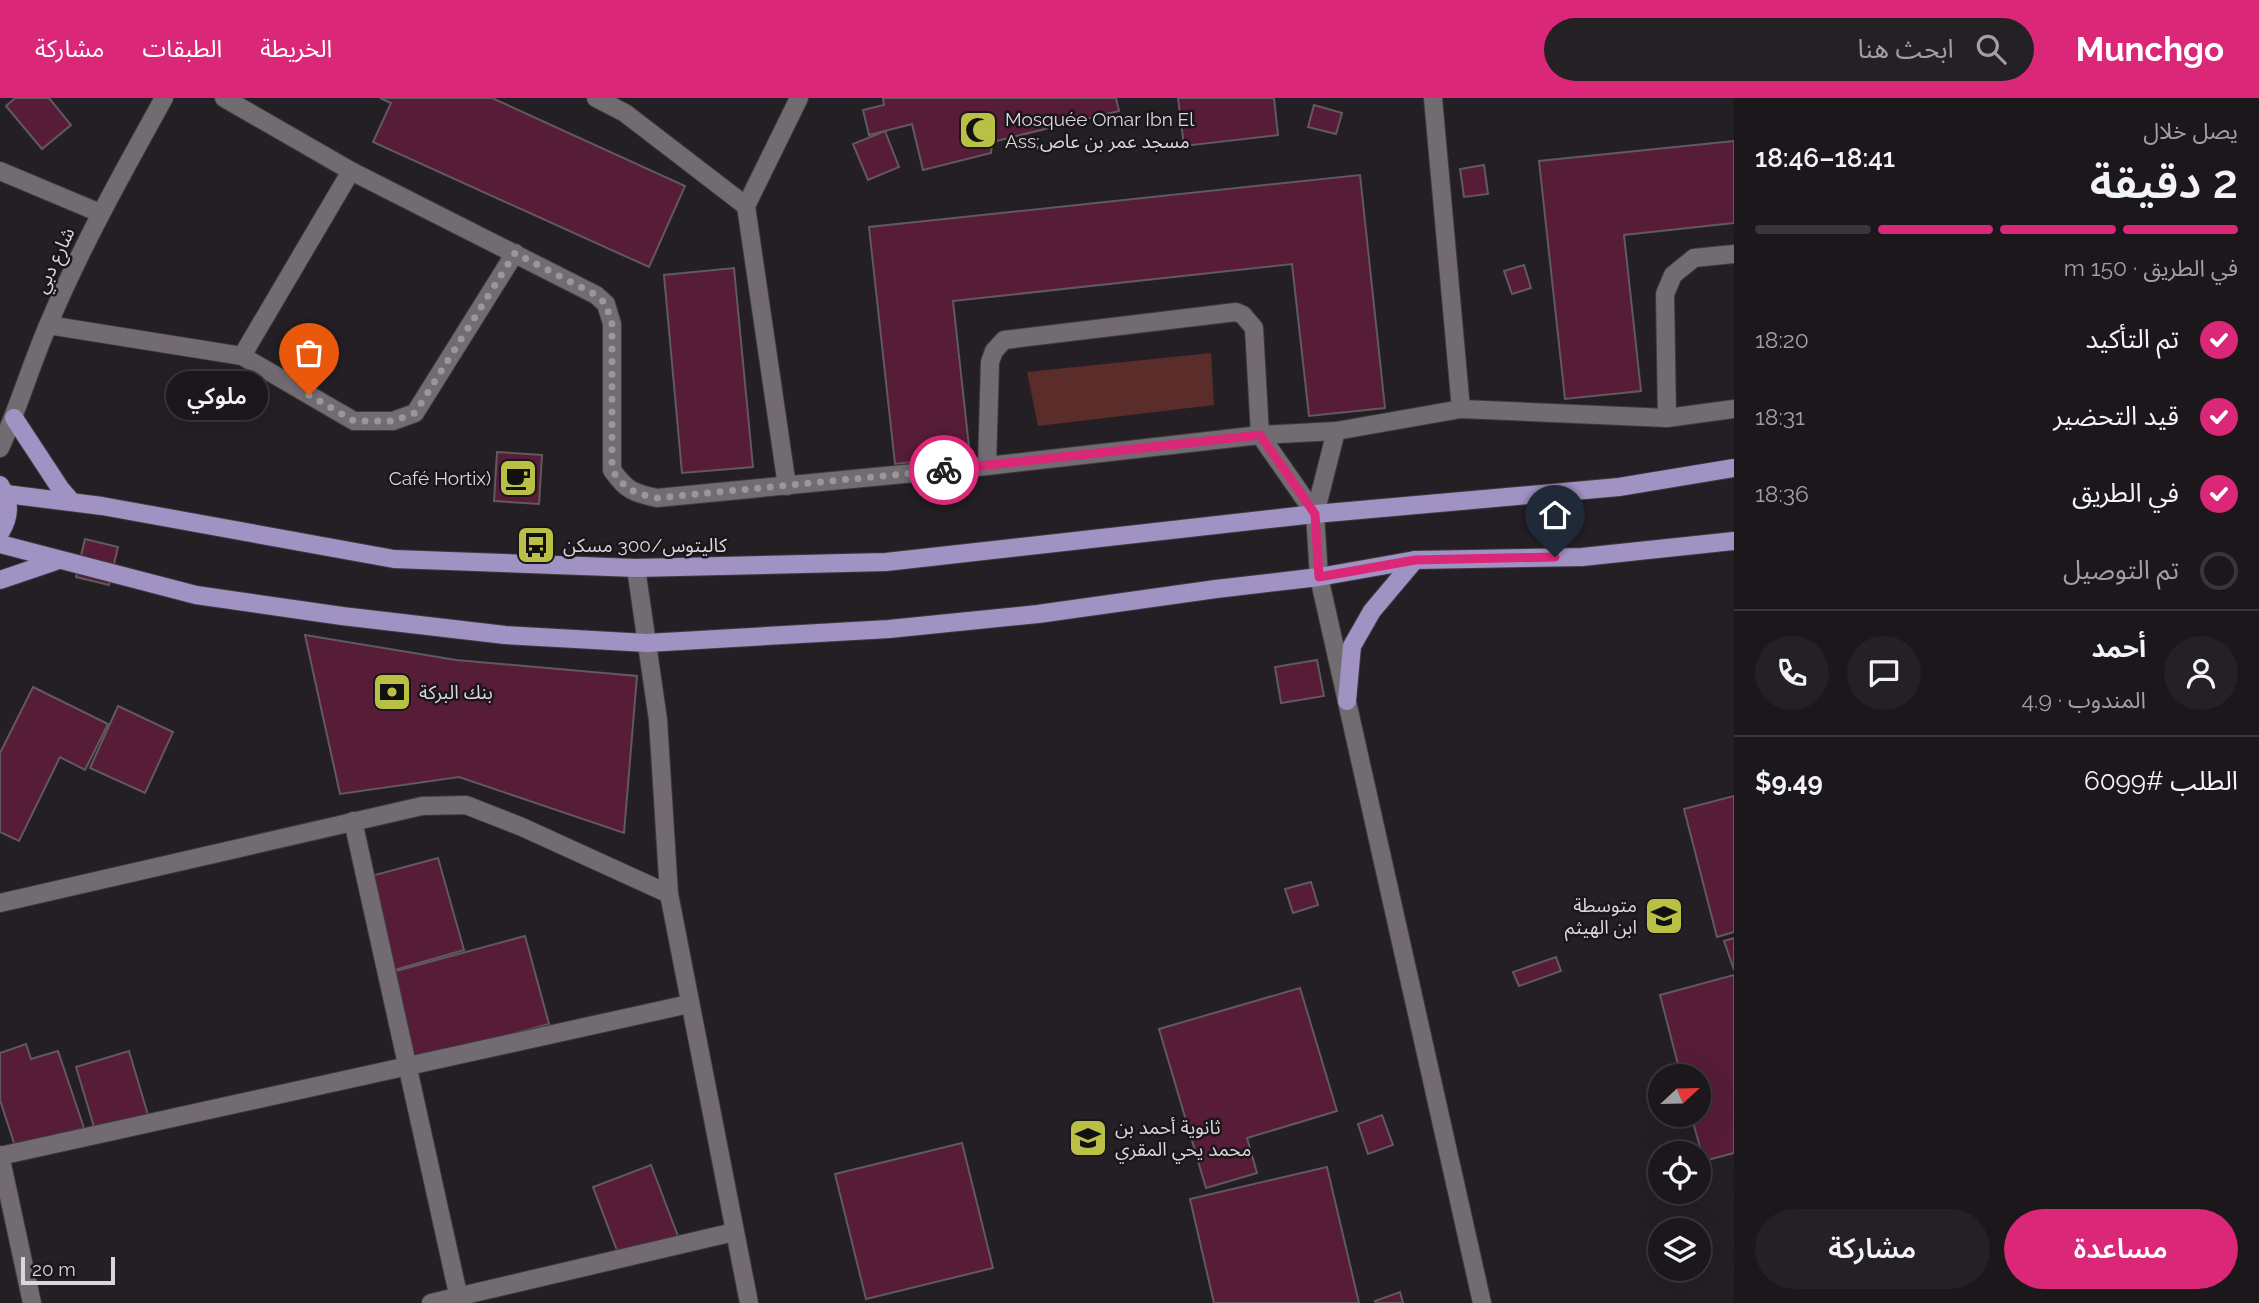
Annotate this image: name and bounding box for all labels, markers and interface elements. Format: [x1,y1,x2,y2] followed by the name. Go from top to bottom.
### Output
[1544,18,2034,81] search box
[1972,30,2010,68] icon: search
[2076,30,2224,69] text: Munchgo
[35,34,104,63] text: مشاركة
[142,34,222,63] text: الطبقات
[260,34,332,63] text: الخريطة
[1857,34,1954,64] text: ابحث هنا
[1005,108,1195,153] place label: Mosquée Omar Ibn El Ass;مسجد عمر بن عاص
[957,109,999,151] mosque icon: Mosquée Omar Ibn El Ass;مسجد عمر بن عاص
[2143,117,2238,144] text: يصل خلال
[1755,143,1895,173] text: 18:41–18:46
[2090,155,2238,209] text: 2 دقيقة
[29,224,83,298] street label: شارع دبي
[2064,254,2238,281] text: في الطريق · 150 m
[2200,321,2238,359] icon: check
[279,323,339,395] pin
[2086,324,2179,354] text: تم التأكيد
[1755,326,1809,353] text: 18:20
[290,334,328,372] icon: bag
[166,370,267,420] callout: ملوكي
[187,382,247,409] text: ملوكي
[2200,398,2238,436] icon: check
[2053,401,2179,431] text: قيد التحضير
[1755,403,1805,430] text: 18:31
[909,435,979,505] courier
[925,451,963,489] icon: bike
[497,457,539,499] cafe icon: Café Hortix)
[389,467,491,489] place label: Café Hortix)
[2200,475,2238,513] icon: check
[2072,478,2179,508] text: في الطريق
[1755,480,1809,507] text: 18:36
[1525,485,1585,557] pin
[1536,496,1574,534] icon: home
[515,524,557,566] bus stop icon: كاليتوس/300 مسكن
[563,534,728,557] place label: كاليتوس/300 مسكن
[2063,555,2179,585] text: تم التوصيل
[2092,633,2146,663] text: أحمد
[1755,636,1829,710] button: phone
[1847,636,1921,710] button: chat
[2164,636,2238,710] button: person
[371,671,413,713] bank icon: بنك البركة
[419,681,493,704] place label: بنك البركة
[2022,686,2146,713] text: المندوب · 4.9
[2084,766,2238,796] text: الطلب #6099
[1755,767,1823,797] text: $9.49
[1565,894,1637,942] place label: متوسطة ابن الهيثم
[1643,895,1685,937] school or university icon: متوسطة ابن الهيثم
[1648,1064,1712,1127] north arrow
[1648,1064,1711,1281] map controls
[1115,1116,1251,1164] place label: ثانوية أحمد بن محمد يحي المقري
[1067,1117,1109,1159] school or university icon: ثانوية أحمد بن محمد يحي المقري
[1648,1141,1711,1204] button: locate
[1755,1209,1990,1289] button: مشاركة
[2004,1209,2238,1289] button: مساعدة
[1648,1218,1711,1281] button: layers
[21,1254,116,1286] scale bar
[32,1258,76,1280] text: 20 m

